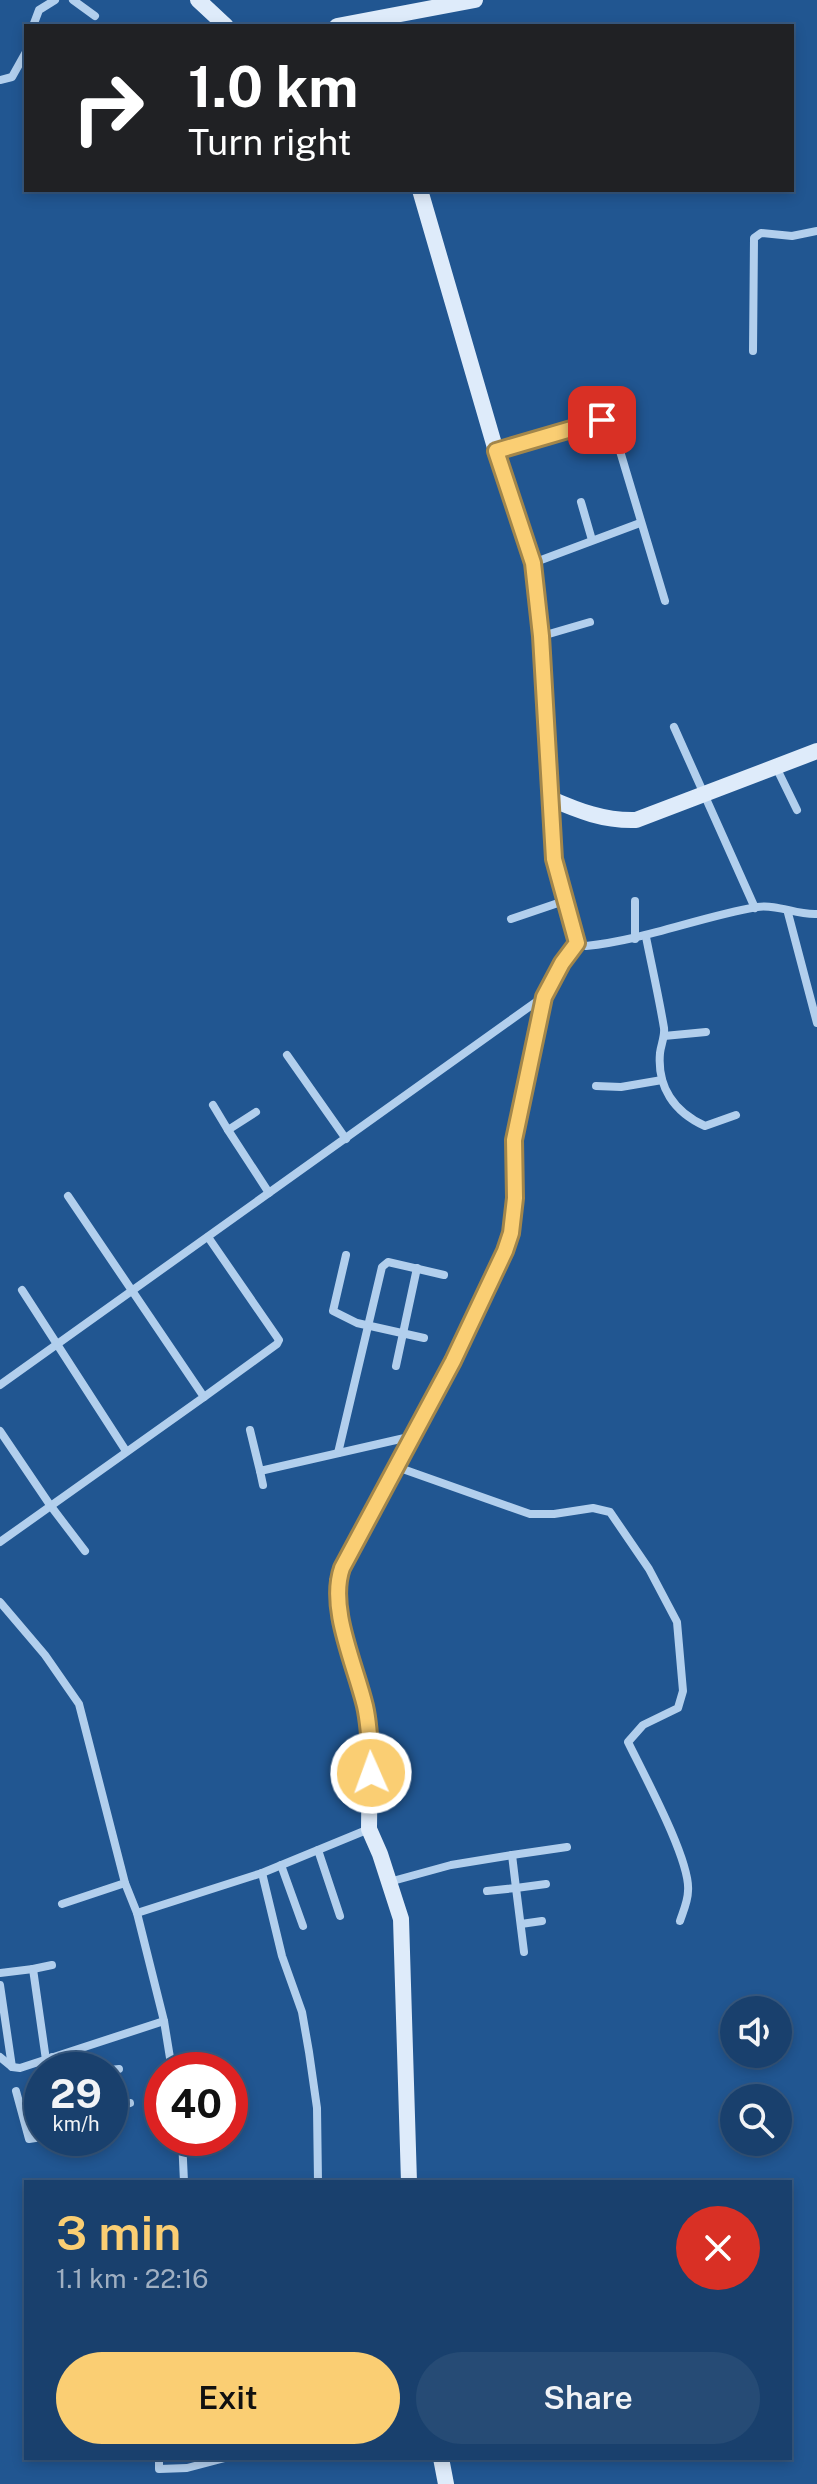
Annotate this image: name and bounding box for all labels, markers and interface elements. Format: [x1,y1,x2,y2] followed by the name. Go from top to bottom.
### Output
[188,54,358,120] text: 1.0 km
[56,56,160,160] icon: right
[188,121,351,163] text: Turn right
[568,386,636,454] pin
[580,398,624,442] icon: arrive
[329,1731,413,1815] position arrow
[720,1996,792,2156] map controls
[720,1996,792,2068] button: sound
[144,2052,248,2156] speed limit sign: 40
[50,2070,102,2117] text: 29
[720,2084,792,2156] button: search
[52,2112,100,2136] text: km/h
[56,2204,181,2261] text: 3 min
[676,2206,760,2290] button: close
[56,2263,208,2294] text: 1.1 km · 22:16
[56,2352,400,2444] button: Exit
[416,2352,760,2444] button: Share

